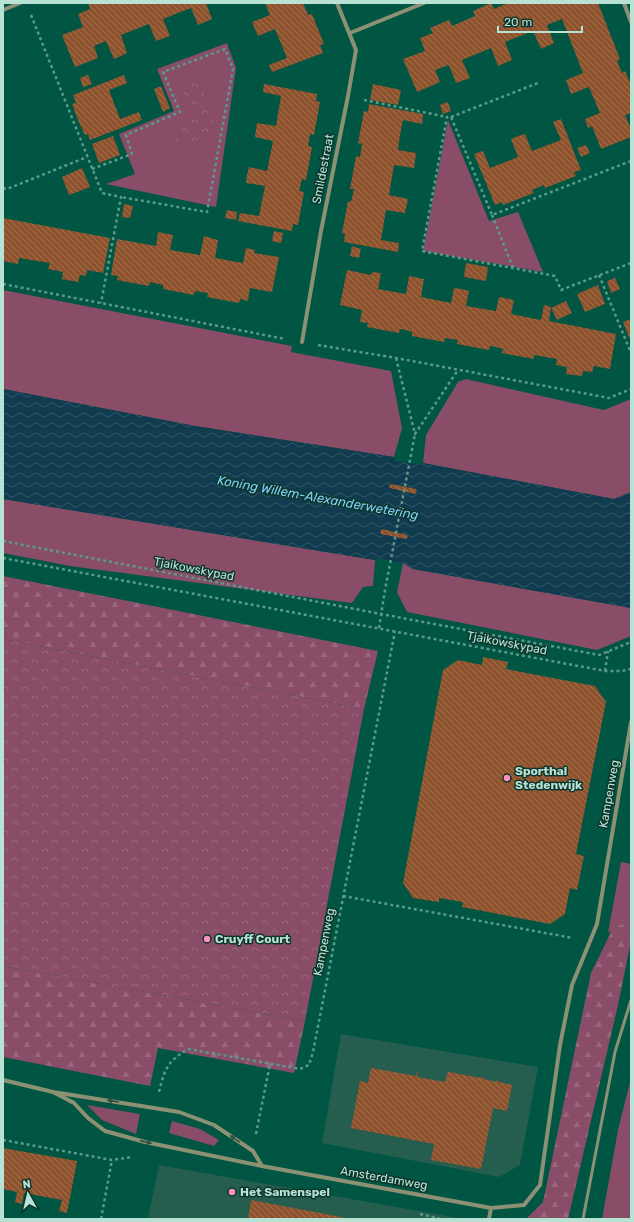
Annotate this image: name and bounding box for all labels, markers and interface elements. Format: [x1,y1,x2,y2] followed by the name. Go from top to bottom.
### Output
[498,8,582,34] scale bar
[504,15,532,29] text: 20 m
[309,133,337,205] street label: Smildestraat
[216,472,420,524] water label: Koning Willem-Alexanderwetering
[153,554,235,584] street label: Tjaikowskypad
[466,628,548,658] street label: Tjaikowskypad
[596,759,622,829] street label: Kampenweg
[515,764,582,792] place label: Sporthal Stedenwijk
[502,773,512,783] marker: Sporthal Stedenwijk
[311,907,337,977] street label: Kampenweg
[215,932,291,946] place label: Cruyff Court
[202,934,212,944] marker: Cruyff Court
[107,1098,119,1104] one-way arrow
[230,1135,240,1143] one-way arrow
[140,1140,153,1146] one-way arrow
[339,1163,429,1193] street label: Amsterdamweg
[8,1174,48,1214] north arrow
[22,1178,32,1192] text: N
[240,1185,330,1199] place label: Het Samenspel
[227,1187,237,1197] marker: Het Samenspel

